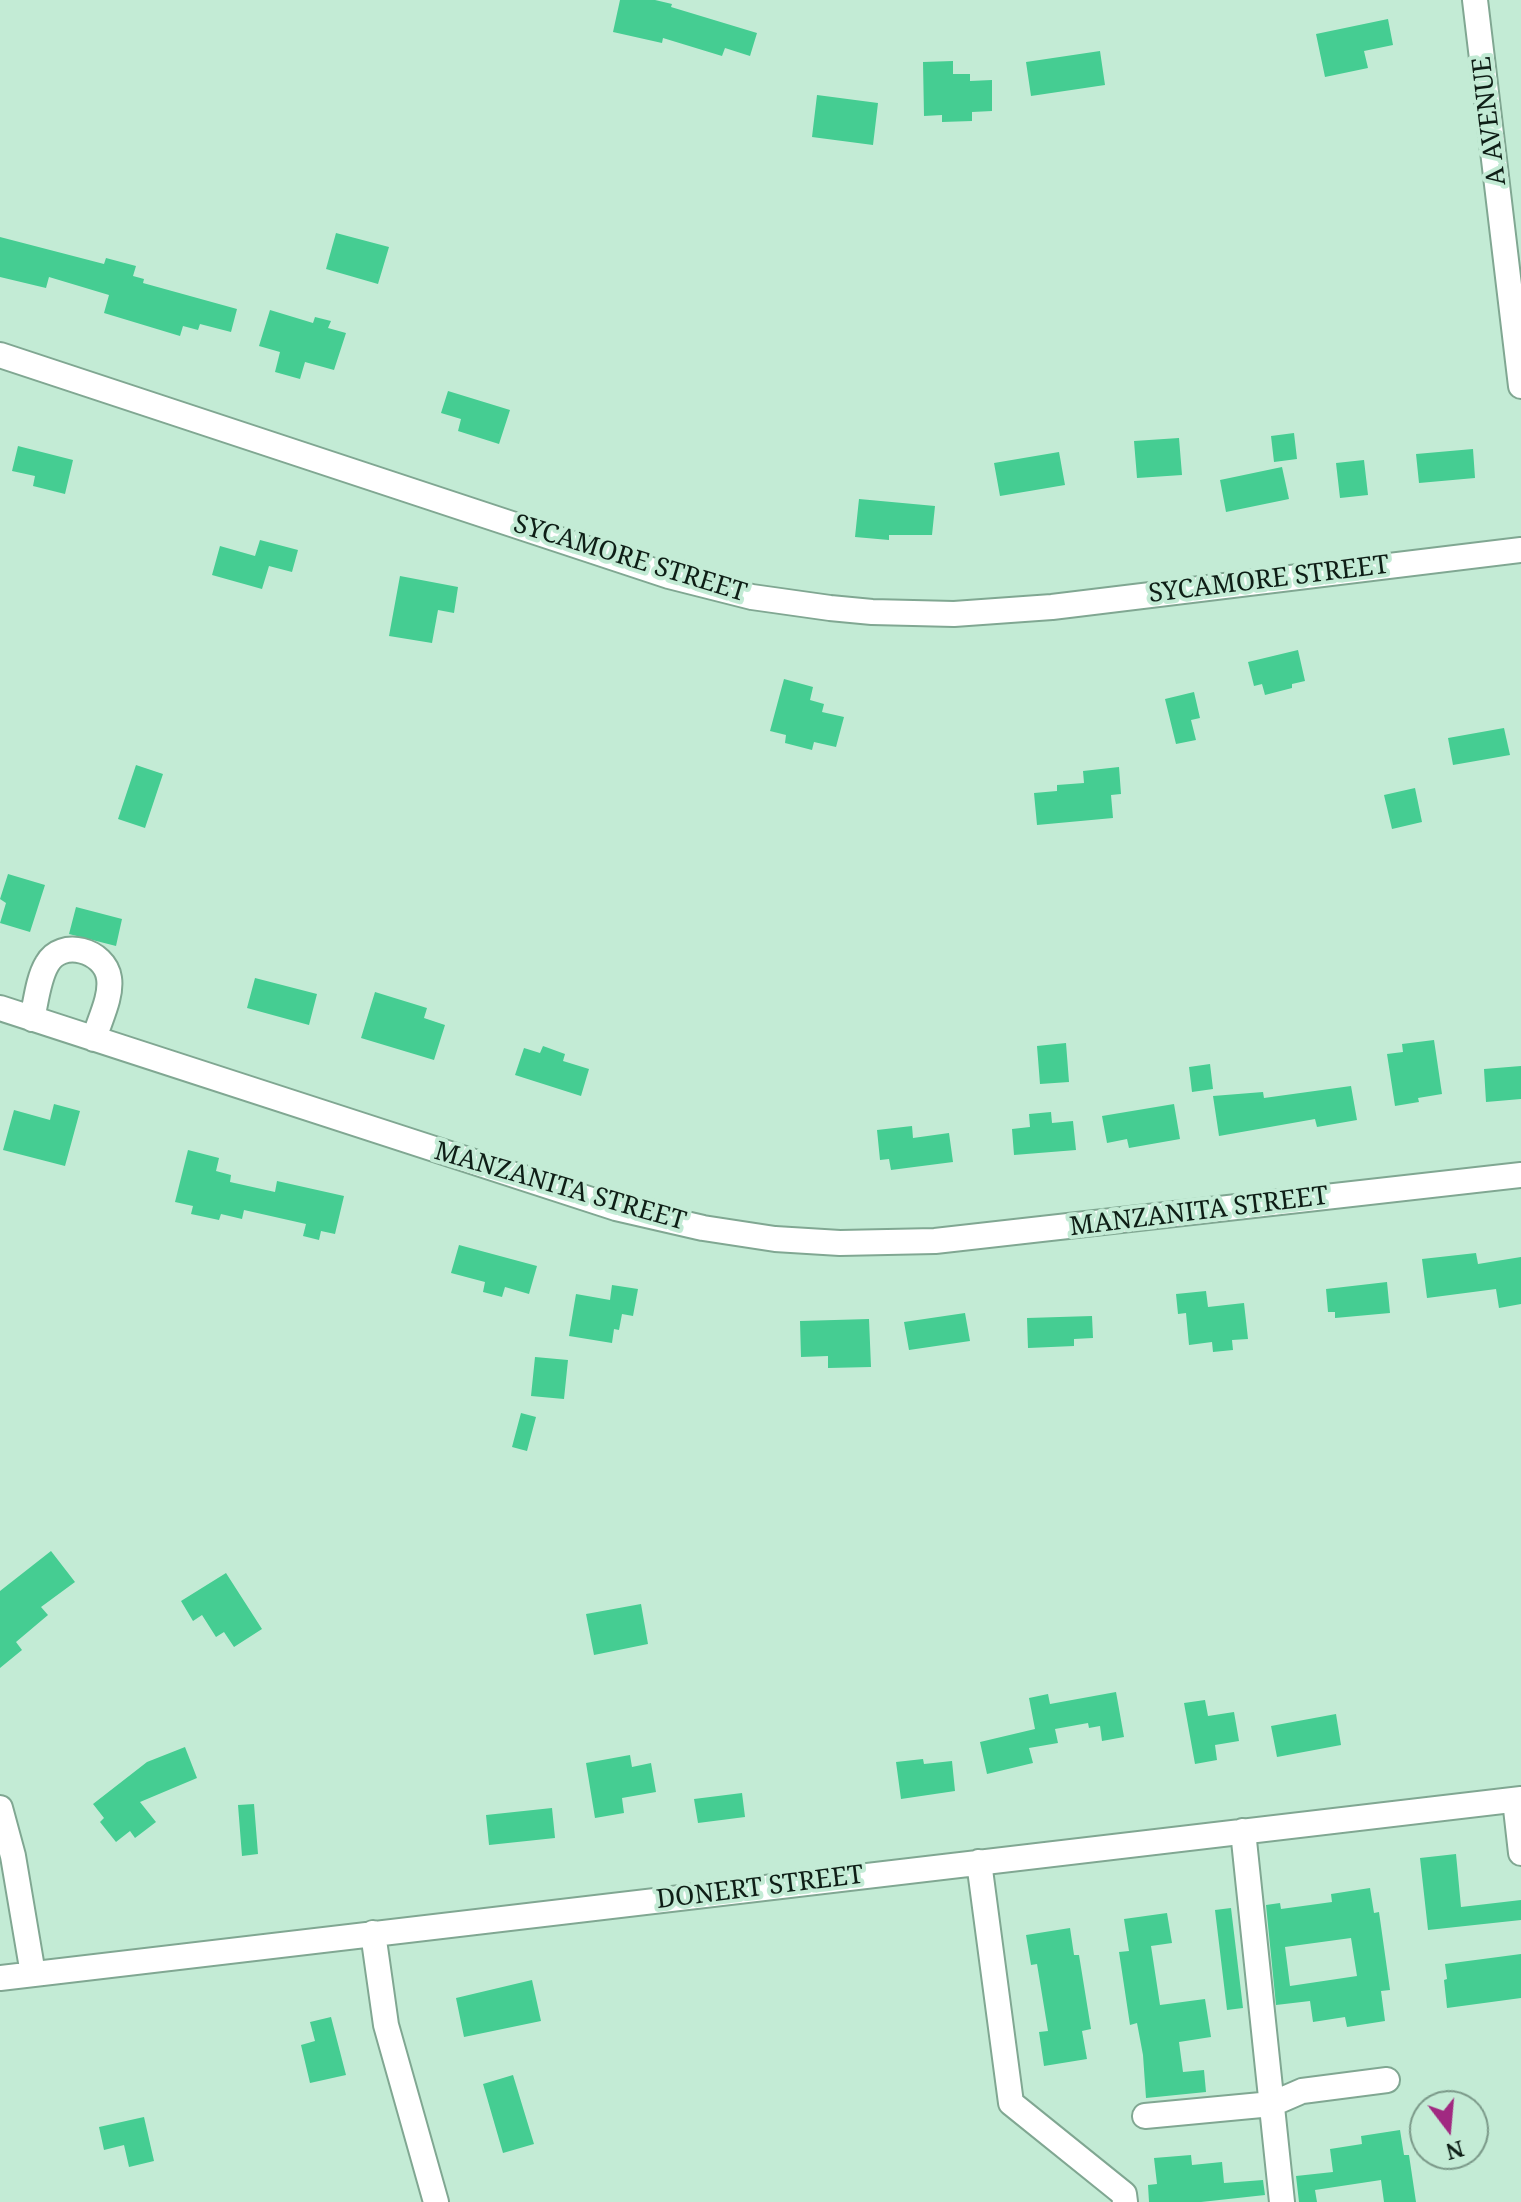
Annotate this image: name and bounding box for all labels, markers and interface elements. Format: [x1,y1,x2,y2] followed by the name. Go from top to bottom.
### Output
[1467,55,1513,187] street label: A AVENUE
[510,509,750,609] street label: SYCAMORE STREET
[1147,550,1391,610] street label: SYCAMORE STREET
[431,1136,689,1238] street label: MANZANITA STREET
[1068,1181,1330,1243] street label: MANZANITA STREET
[655,1860,865,1916] street label: DONERT STREET
[1409,2090,1489,2170] north arrow
[1443,2134,1468,2168] text: N

